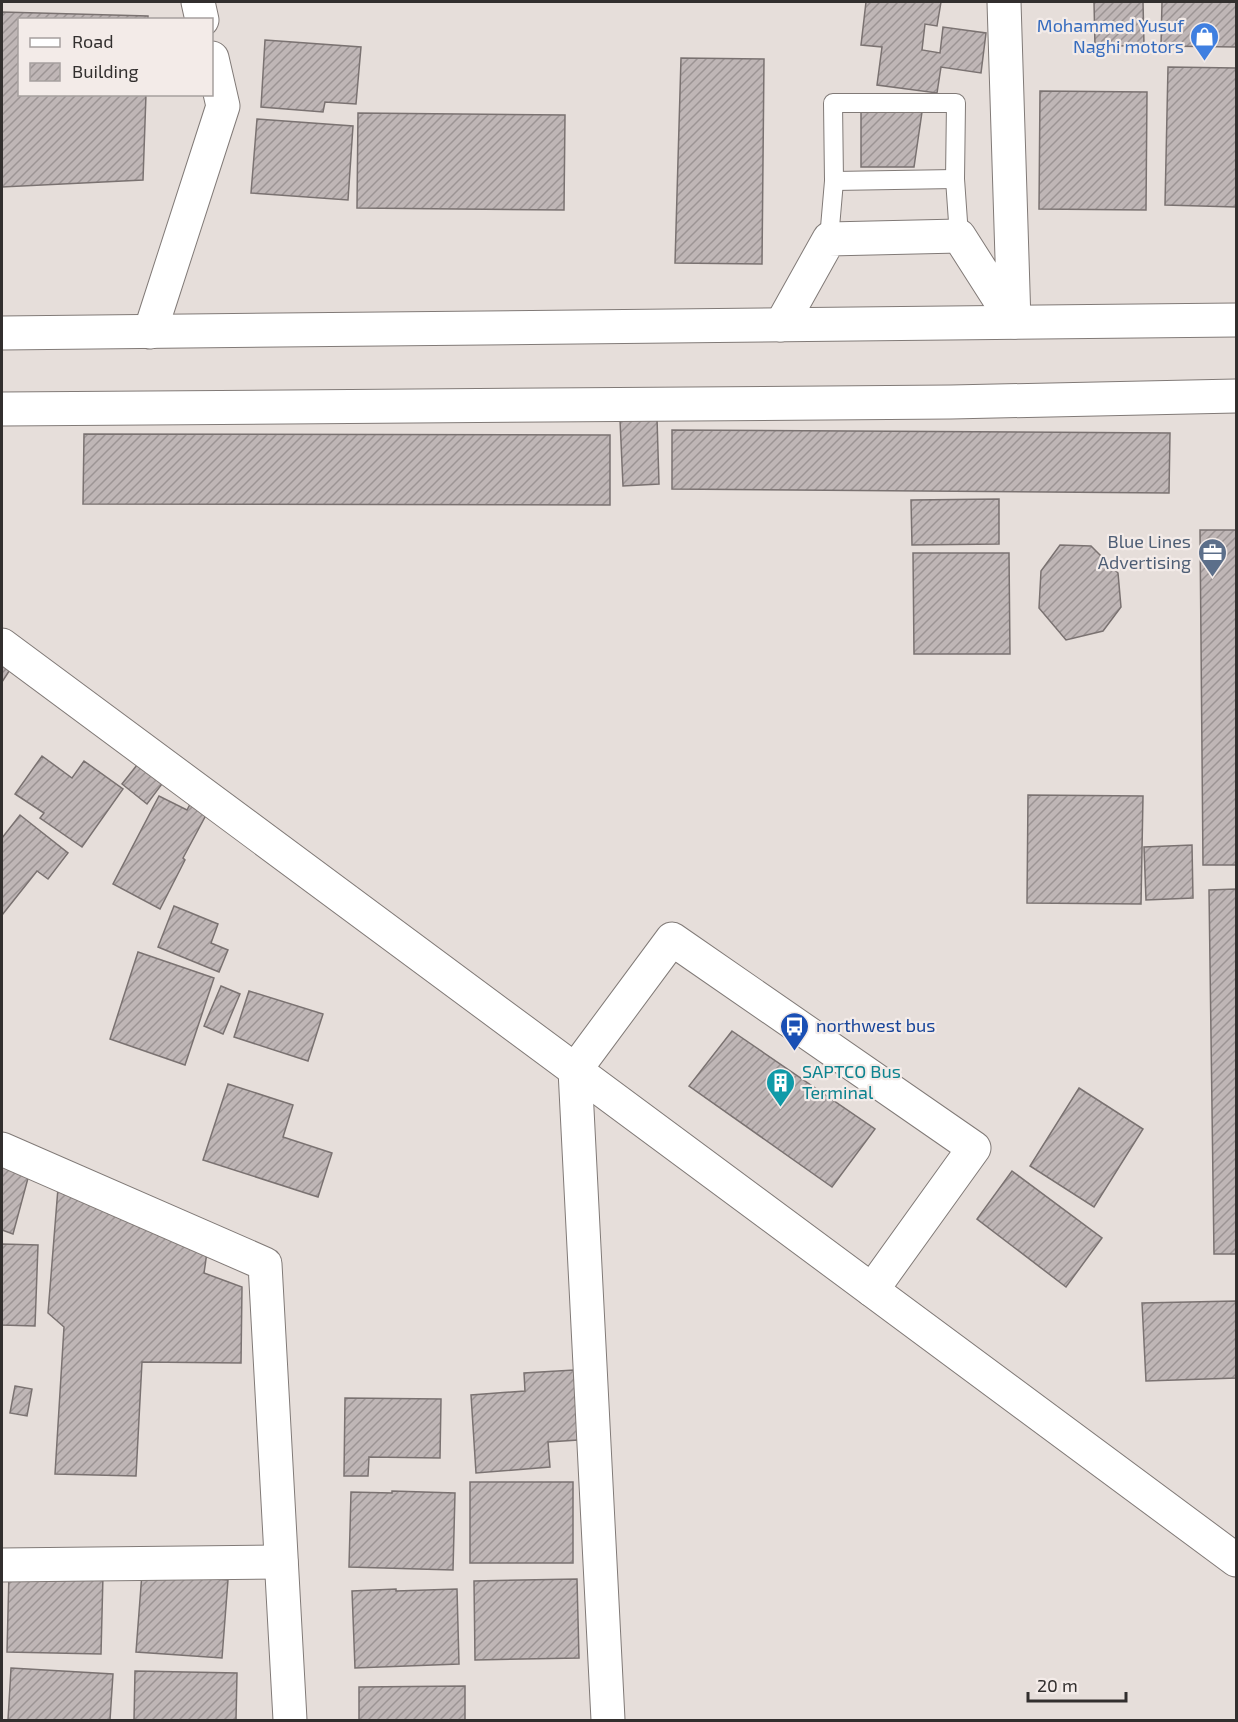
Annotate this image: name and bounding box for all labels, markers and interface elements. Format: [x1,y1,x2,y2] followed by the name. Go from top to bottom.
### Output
[1037,14,1185,57] place label: Mohammed Yusuf Naghi motors
[18,18,213,96] legend
[1189,20,1221,62] shop icon: Mohammed Yusuf Naghi motors
[72,30,113,52] text: Road
[72,60,139,82] text: Building
[1098,530,1191,573] place label: Blue Lines Advertising
[1196,536,1228,578] office icon: Blue Lines Advertising
[779,1010,811,1052] bus stop icon: northwest bus
[816,1014,935,1036] place label: northwest bus
[802,1060,901,1103] place label: SAPTCO Bus Terminal
[765,1066,797,1108] building icon: SAPTCO Bus Terminal
[1028,1665,1126,1703] scale bar
[1037,1674,1078,1696] text: 20 m

